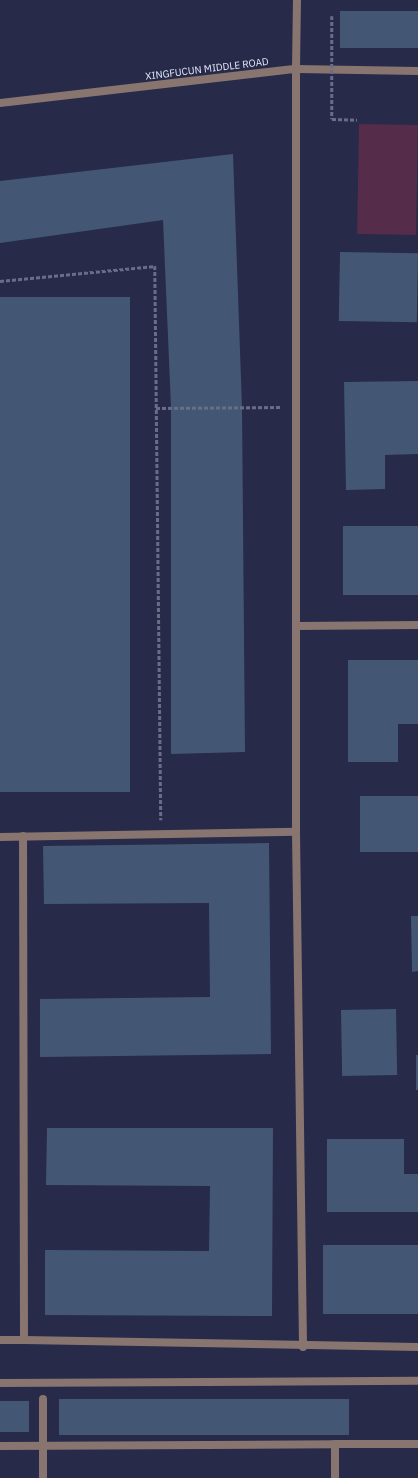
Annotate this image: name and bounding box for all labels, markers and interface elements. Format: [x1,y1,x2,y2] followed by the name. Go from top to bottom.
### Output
[145,55,269,83] street label: XINGFUCUN MIDDLE ROAD

